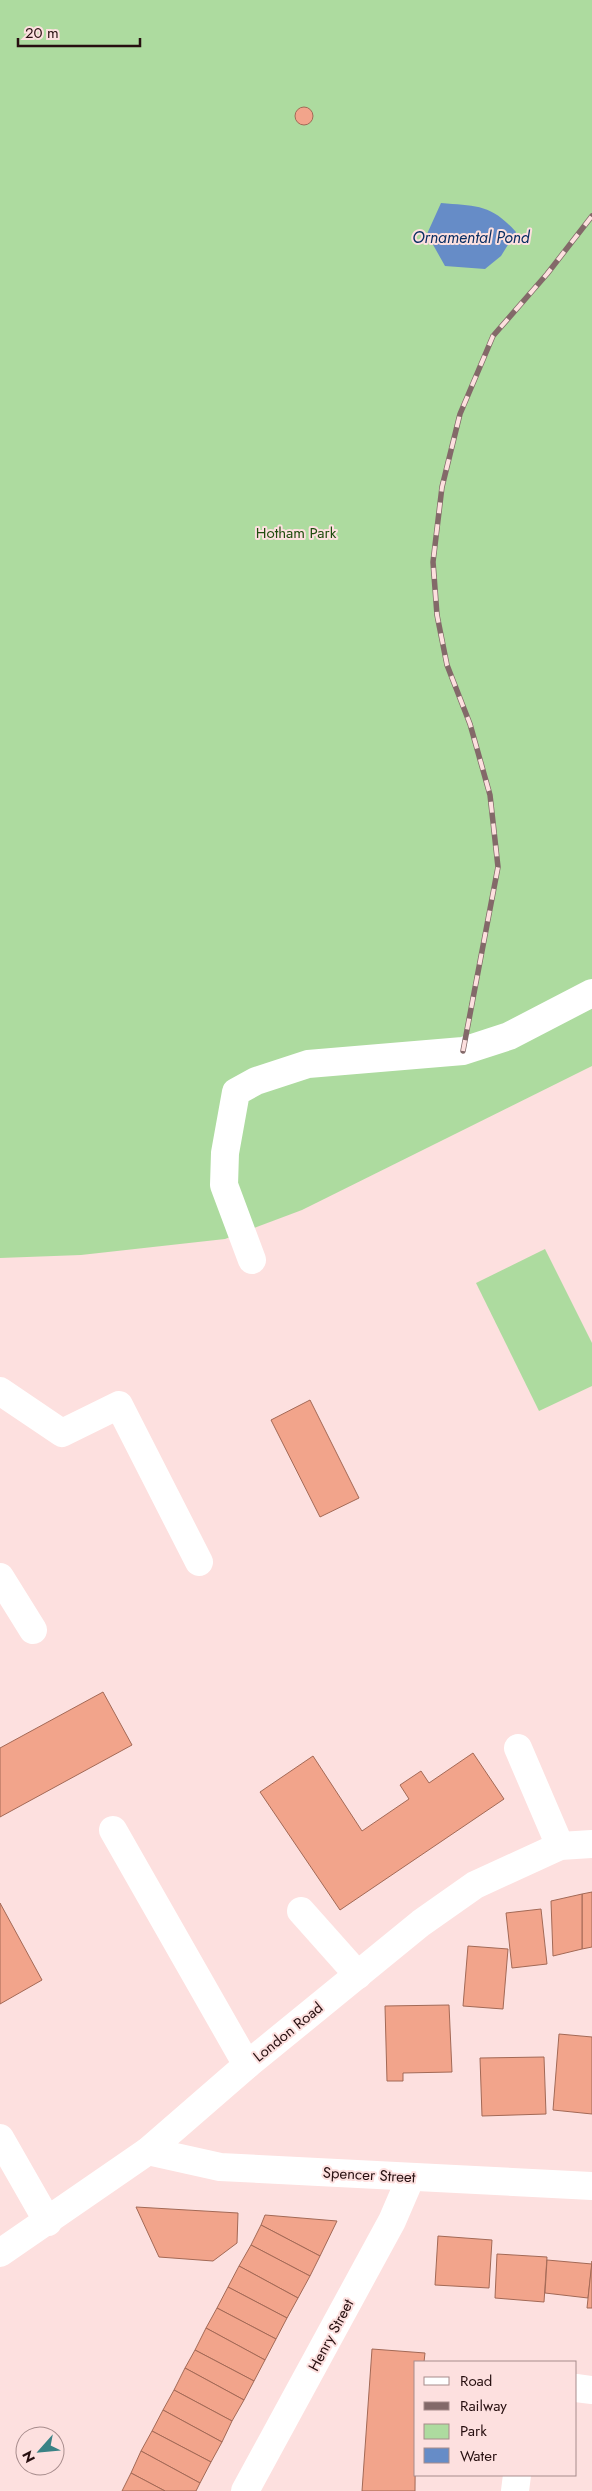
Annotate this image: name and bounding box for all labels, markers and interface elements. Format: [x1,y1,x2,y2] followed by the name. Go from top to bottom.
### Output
[18,15,140,47] scale bar
[25,22,59,44] text: 20 m
[412,226,531,249] water label: Ornamental Pond
[256,522,337,544] park label: Hotham Park
[248,1997,328,2067] street label: London Road
[322,2162,416,2188] street label: Spencer Street
[303,2295,359,2375] street label: Henry Street
[414,2361,577,2476] legend
[460,2370,492,2392] text: Road
[460,2395,507,2417] text: Railway
[460,2420,487,2442] text: Park
[15,2426,65,2476] north arrow
[460,2445,498,2467] text: Water
[17,2447,40,2466] text: N

